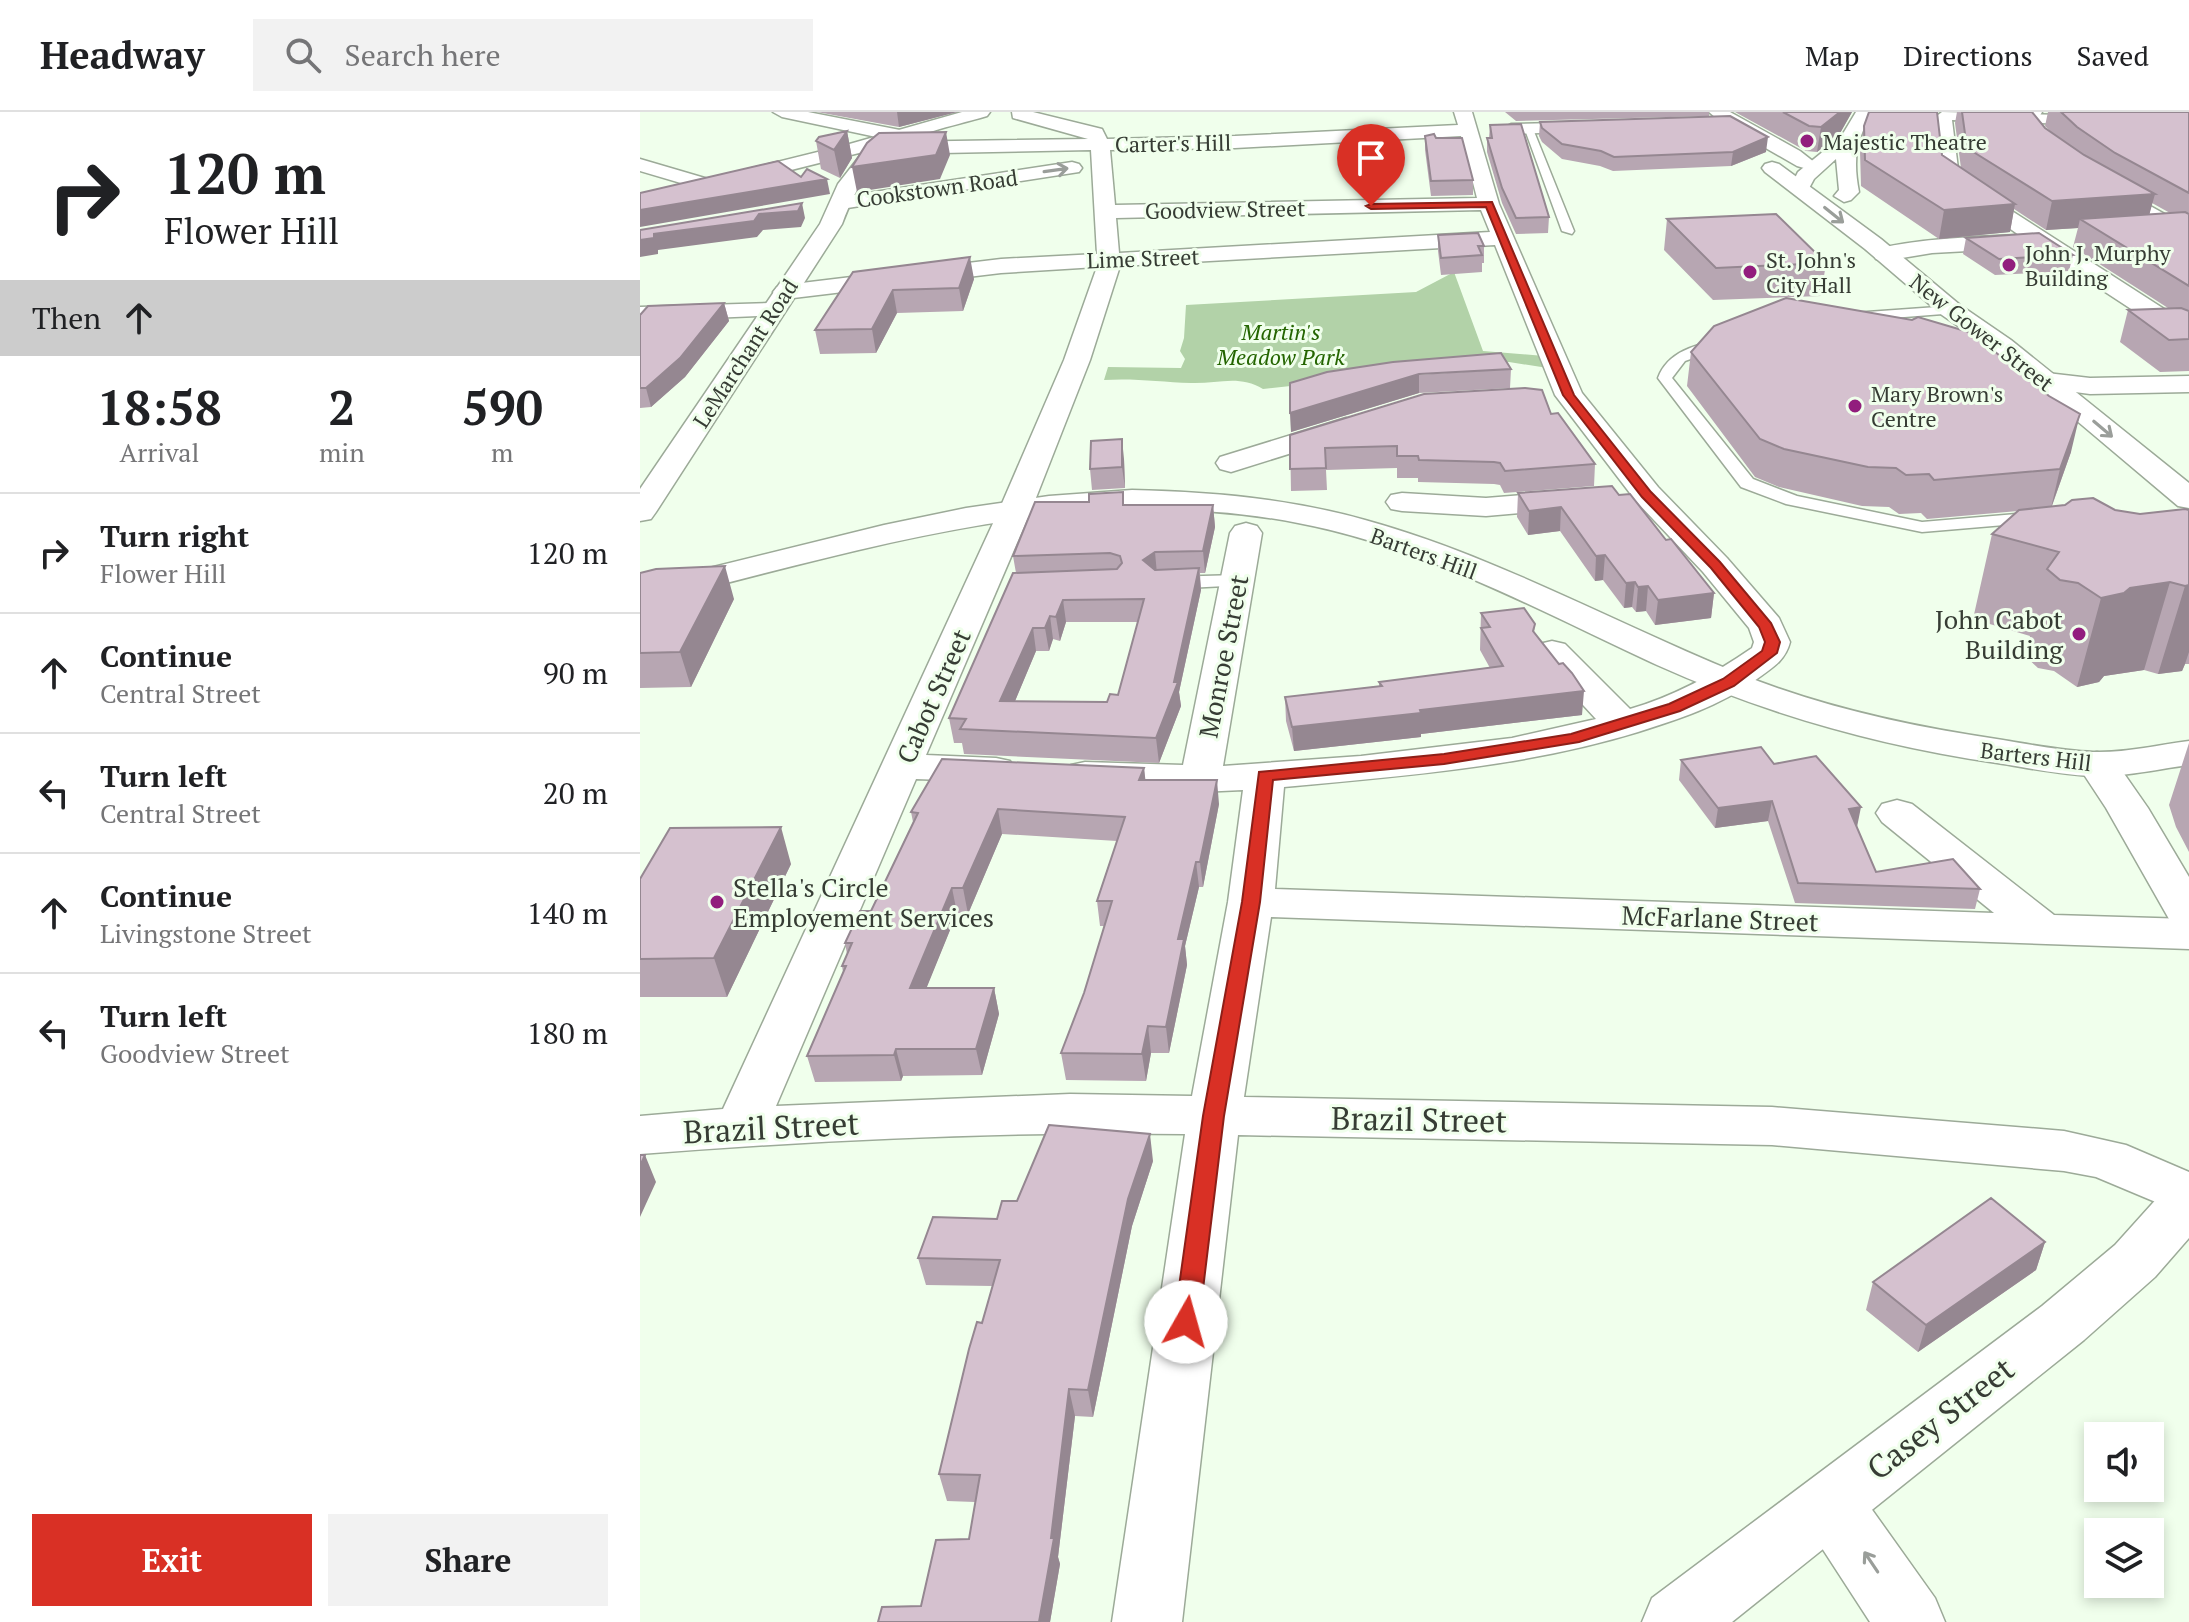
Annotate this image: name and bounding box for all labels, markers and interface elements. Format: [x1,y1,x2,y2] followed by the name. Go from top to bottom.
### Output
[253,19,813,91] search box
[40,30,205,80] text: Headway
[281,33,325,77] icon: search
[345,35,501,75] text: Search here
[1805,37,1859,74] text: Map
[1903,37,2033,74] text: Directions
[2077,37,2149,74] text: Saved
[1337,124,1405,206] pin
[1115,127,1231,159] street label: Carter's Hill
[1823,127,1987,156] place label: Majestic Theatre
[1798,132,1816,150] marker: Majestic Theatre
[164,136,326,210] text: 120 m
[1349,136,1393,180] icon: arrive
[32,144,136,248] icon: right
[855,162,1019,214] street label: Cookstown Road
[1043,162,1069,177] one-way arrow
[1144,193,1306,225] street label: Goodview Street
[164,207,339,254] text: Flower Hill
[1823,207,1844,224] one-way arrow
[2025,238,2172,292] place label: John J. Murphy Building
[1086,242,1200,274] street label: Lime Street
[1766,245,1856,299] place label: St. John's City Hall
[2000,256,2018,274] marker: John J. Murphy Building
[1741,263,1759,281] marker: St. John's City Hall
[1904,267,2060,397] street label: New Gower Street
[686,273,804,433] street label: LeMarchant Road
[117,296,161,340] icon: ahead
[32,298,101,338] text: Then
[1216,317,1345,371] park label: Martin's Meadow Park
[97,375,222,439] text: 18:58
[328,375,355,439] text: 2
[462,375,543,439] text: 590
[1871,379,2003,433] place label: Mary Brown's Centre
[1846,397,1864,415] marker: Mary Brown's Centre
[2093,420,2113,438] one-way arrow
[120,435,199,469] text: Arrival
[319,435,365,469] text: min
[491,435,514,469] text: m
[100,516,249,556] text: Turn right
[1367,520,1481,586] street label: Barters Hill
[32,531,76,575] icon: right
[527,533,608,573] text: 120 m
[100,556,226,590] text: Flower Hill
[1191,571,1256,740] street label: Monroe Street
[1935,602,2063,666] place label: John Cabot Building
[888,623,978,768] street label: Cabot Street
[2070,625,2088,643] marker: John Cabot Building
[100,636,232,676] text: Continue
[32,651,76,695] icon: ahead
[543,653,608,693] text: 90 m
[100,676,261,710] text: Central Street
[1979,735,2093,777] street label: Barters Hill
[100,756,227,796] text: Turn left
[32,771,76,815] icon: left
[543,773,608,813] text: 20 m
[100,796,261,830] text: Central Street
[733,870,994,934] place label: Stella's Circle Employement Services
[100,876,232,916] text: Continue
[32,891,76,935] icon: ahead
[527,893,608,933] text: 140 m
[708,893,726,911] marker: Stella's Circle Employement Services
[1621,898,1819,938] street label: McFarlane Street
[100,916,312,950] text: Livingstone Street
[100,996,227,1036] text: Turn left
[32,1011,76,1055] icon: left
[527,1013,608,1053] text: 180 m
[100,1036,290,1070] text: Goodview Street
[1331,1096,1508,1142] street label: Brazil Street
[682,1101,860,1153] street label: Brazil Street
[1144,1280,1228,1364] position arrow
[1858,1347,2022,1489] street label: Casey Street
[2084,1422,2164,1598] map controls
[2084,1422,2164,1502] button: sound
[32,1514,312,1606] button: Exit
[328,1514,608,1606] button: Share
[2084,1518,2164,1598] button: layers
[1863,1552,1879,1574] one-way arrow

